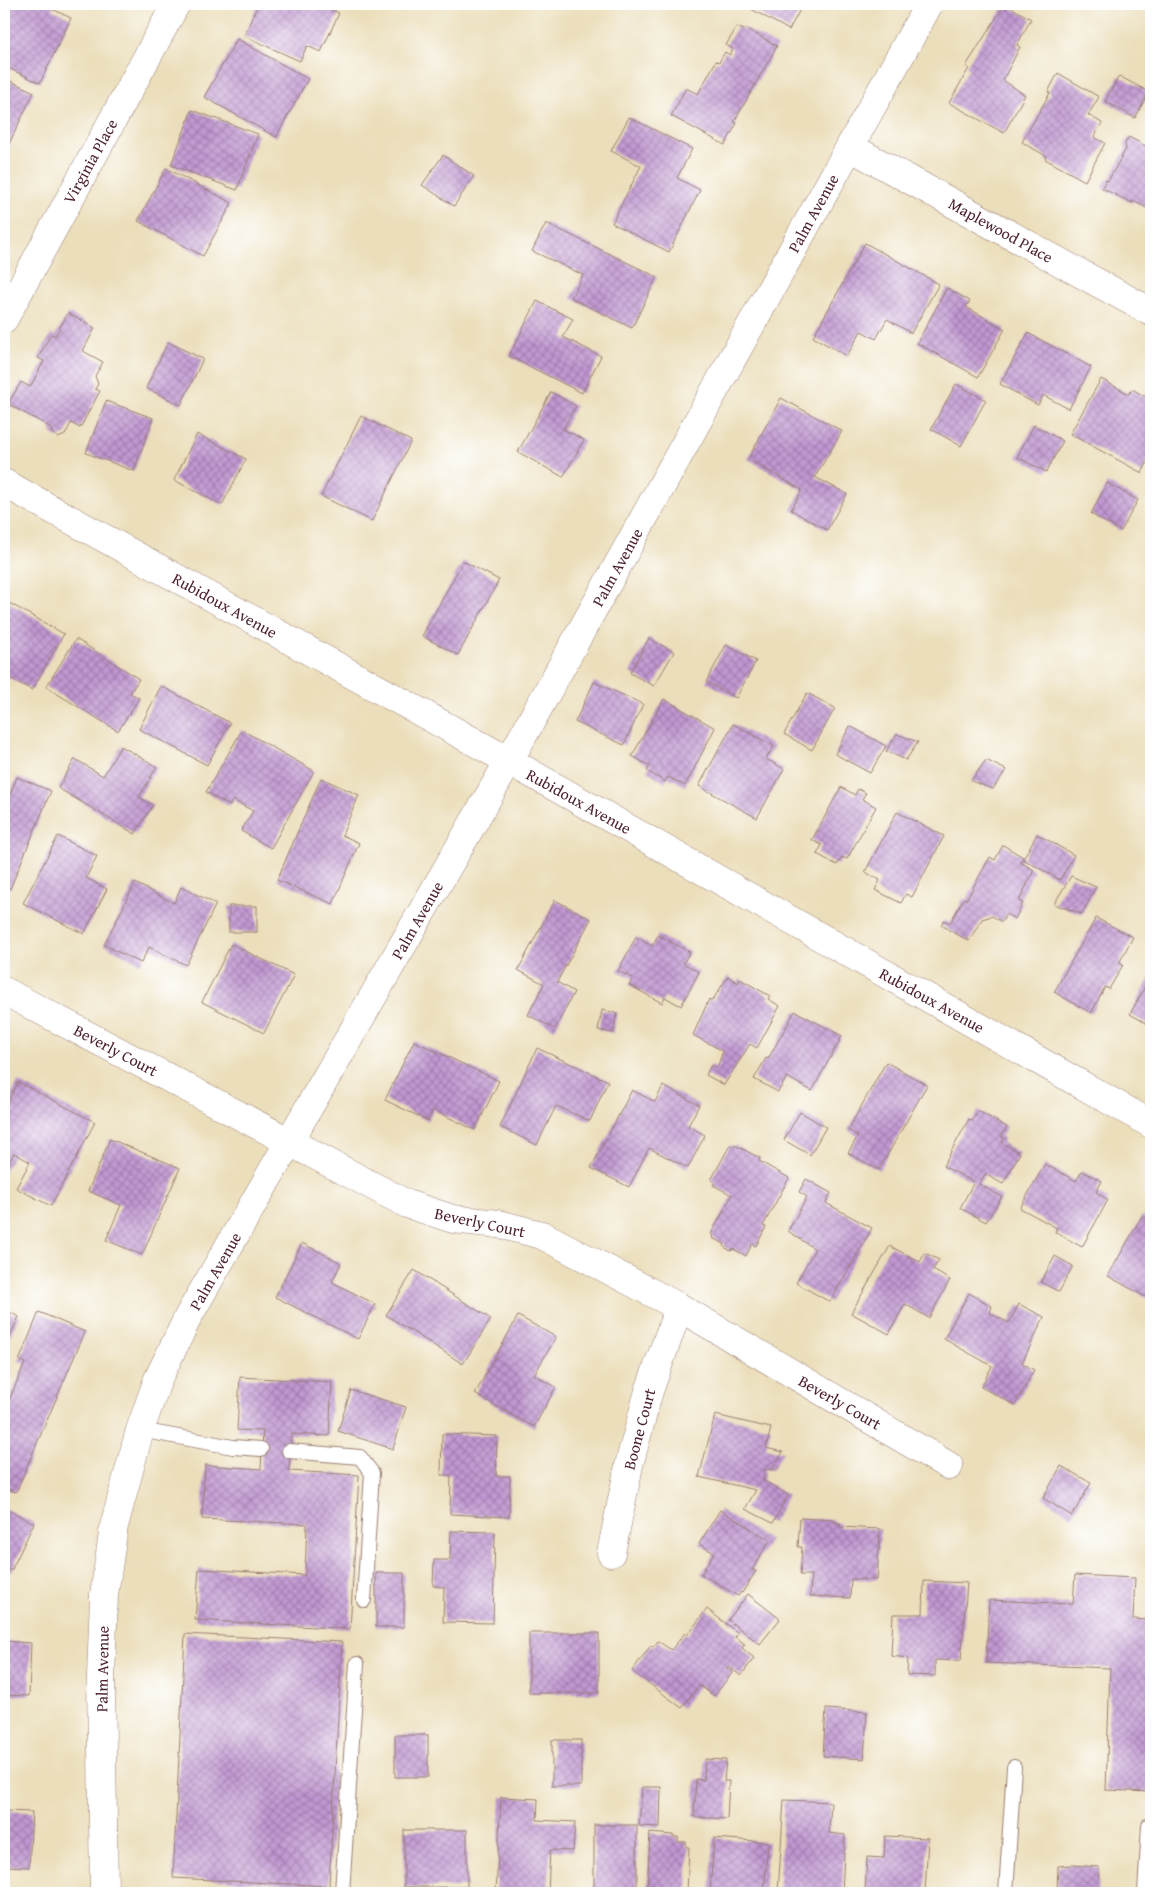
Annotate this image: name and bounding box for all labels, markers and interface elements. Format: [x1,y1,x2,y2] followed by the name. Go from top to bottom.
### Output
[57,114,123,208] street label: Virginia Place
[782,169,844,257] street label: Palm Avenue
[944,191,1058,269] street label: Maplewood Place
[586,523,648,611] street label: Palm Avenue
[168,566,282,644] street label: Rubidoux Avenue
[522,762,636,840] street label: Rubidoux Avenue
[385,877,449,963] street label: Palm Avenue
[875,961,989,1039] street label: Rubidoux Avenue
[70,1018,163,1082] street label: Beverly Court
[433,1201,528,1243] street label: Beverly Court
[183,1228,247,1314] street label: Palm Avenue
[794,1369,886,1436] street label: Beverly Court
[617,1385,661,1472] street label: Boone Court
[89,1626,115,1712] street label: Palm Avenue

